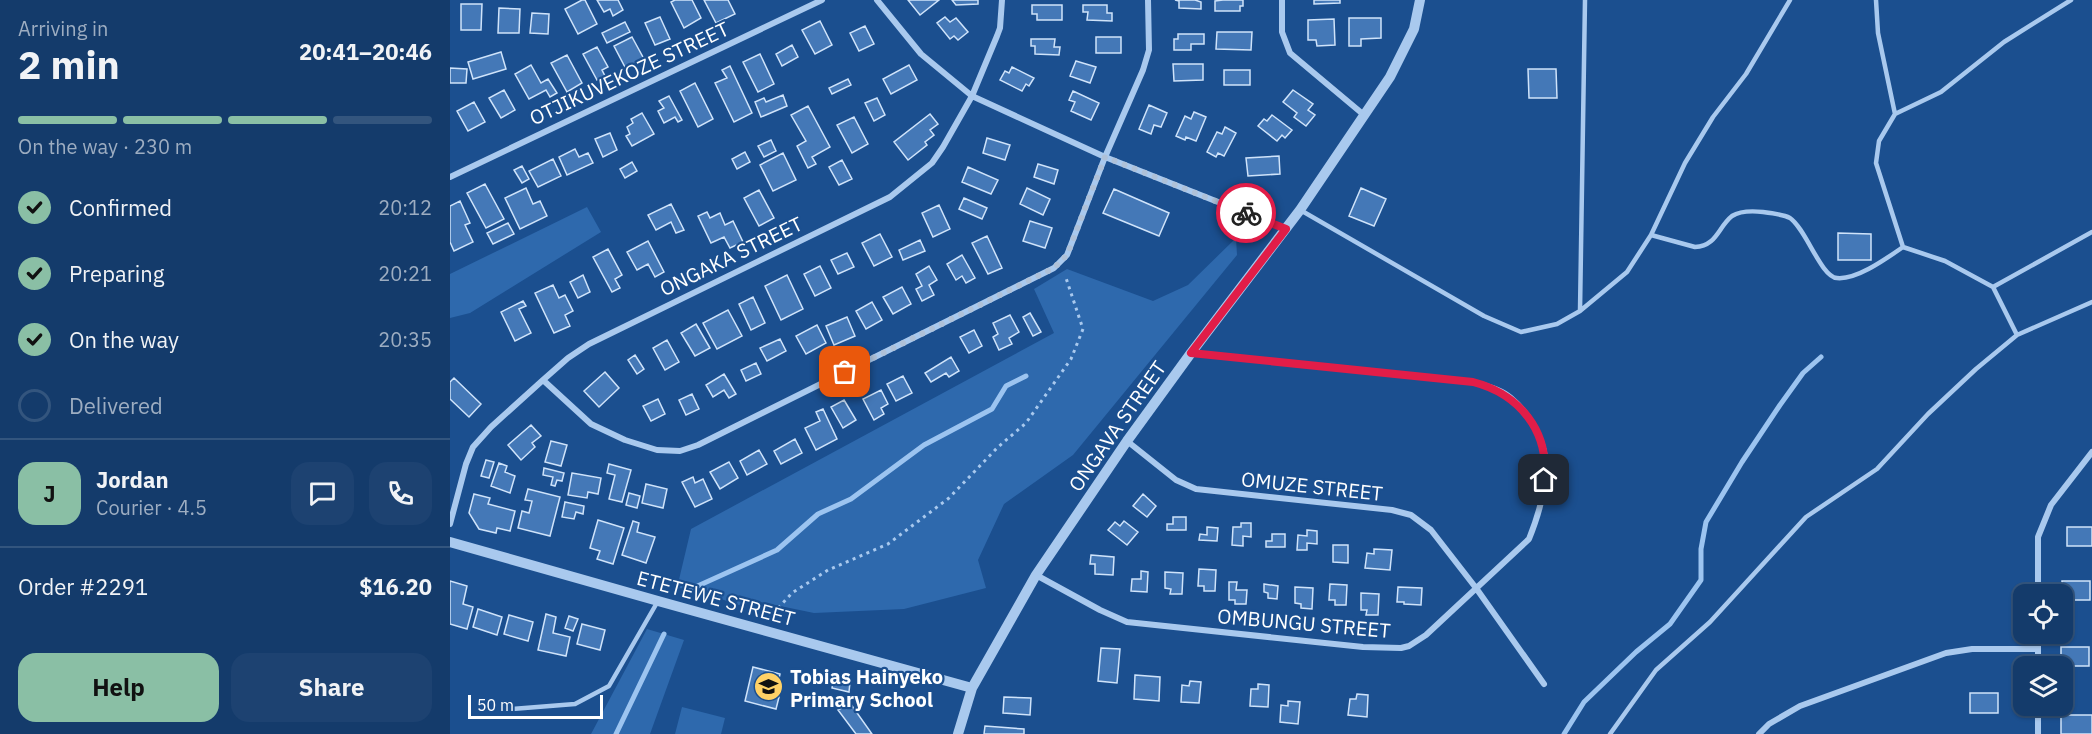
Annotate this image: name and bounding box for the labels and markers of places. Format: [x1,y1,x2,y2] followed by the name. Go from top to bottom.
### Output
[819,346,870,397] pin
[1518,454,1569,505] pin
[790,663,943,713] place label: Tobias Hainyeko Primary School
[753,671,785,703] school or university icon: Tobias Hainyeko Primary School

